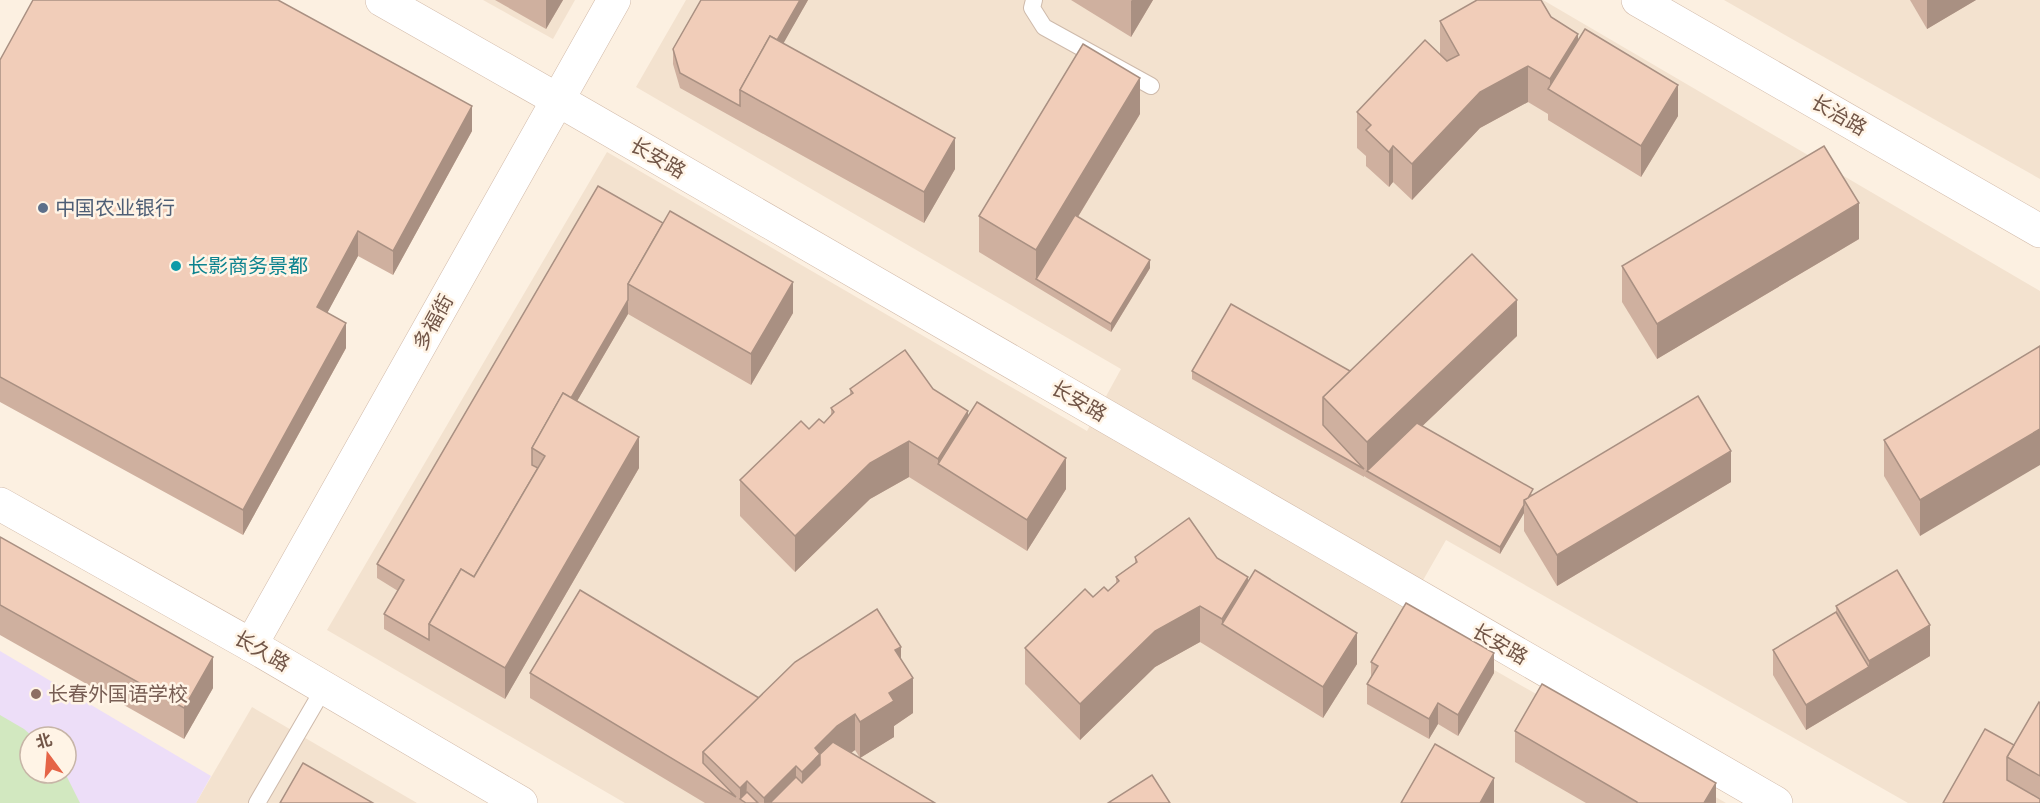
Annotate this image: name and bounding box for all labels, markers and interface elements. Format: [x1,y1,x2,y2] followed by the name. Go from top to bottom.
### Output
[1807,90,1871,140] street label: 长治路
[626,133,690,183] street label: 长安路
[55,196,175,220] place label: 中国农业银行
[36,201,50,215] marker: 中国农业银行
[188,254,308,278] place label: 长影商务景都
[169,259,183,273] marker: 长影商务景都
[408,290,458,354] street label: 多福街
[1047,376,1111,426] street label: 长安路
[1468,619,1532,669] street label: 长安路
[230,626,294,676] street label: 长久路
[48,682,188,706] place label: 长春外国语学校
[29,687,43,701] marker: 长春外国语学校
[18,725,78,785] north arrow
[34,730,54,752] text: 北

